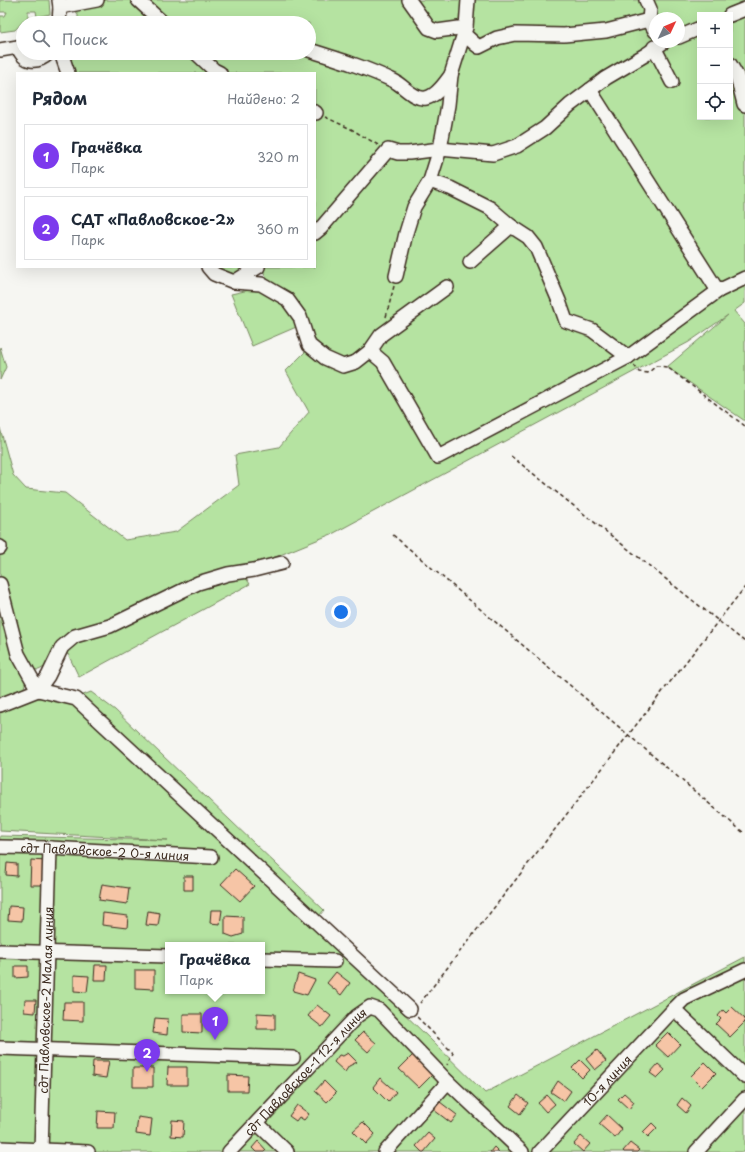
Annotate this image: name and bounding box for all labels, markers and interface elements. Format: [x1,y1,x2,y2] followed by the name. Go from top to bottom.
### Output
[649,12,685,48] north arrow
[697,12,733,120] map controls
[697,12,733,48] button: +
[16,16,316,60] search box
[30,27,52,49] icon: search
[62,27,108,50] text: Поиск
[697,48,733,84] button: −
[697,84,733,120] button: locate
[32,85,87,111] text: Рядом
[227,89,300,108] text: Найдено: 2
[71,135,142,158] text: Грачёвка
[43,147,49,166] text: 1
[257,147,299,166] text: 320 m
[71,158,105,177] text: Парк
[71,207,235,230] text: СДТ «Павловское-2»
[41,219,51,238] text: 2
[256,219,299,238] text: 360 m
[71,230,105,249] text: Парк
[331,602,351,622] your location
[20,838,190,865] street label: сдт Павловское-2 0-я линия
[34,906,57,1094] street label: сдт Павловское-2 Малая линия
[165,942,265,994] popup
[179,947,251,970] text: Грачёвка
[179,970,213,989] text: Парк
[240,1003,370,1140] street label: сдт Павловское-1 12-я линия
[202,1007,228,1040] pin: 1
[134,1039,160,1072] pin: 2
[578,1051,636,1110] street label: 10-я линия

